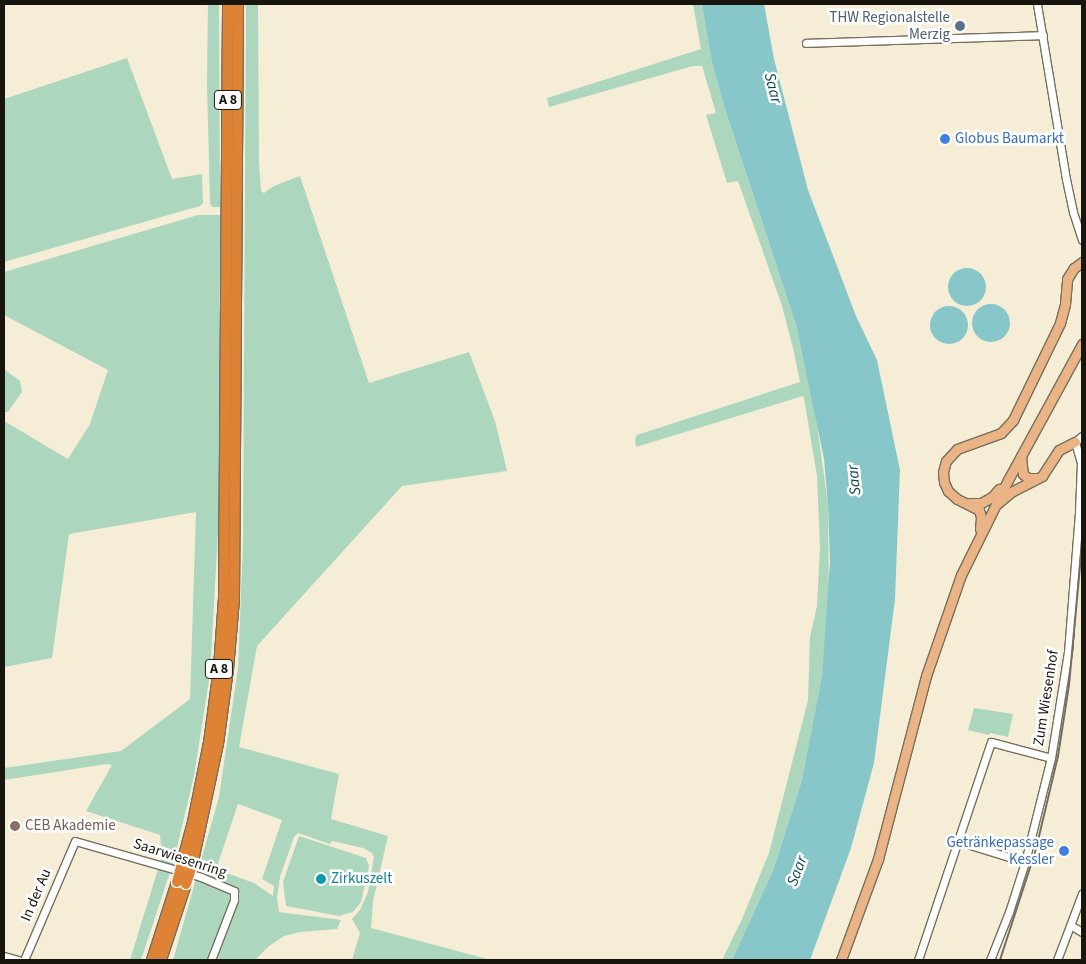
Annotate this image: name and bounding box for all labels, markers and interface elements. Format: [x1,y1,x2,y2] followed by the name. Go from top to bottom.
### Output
[829,8,950,43] place label: THW Regionalstelle Merzig
[954,20,966,32] marker: THW Regionalstelle Merzig
[760,71,786,105] water label: Saar
[213,88,243,112] road number: A 8
[955,130,1064,148] place label: Globus Baumarkt
[939,133,951,145] marker: Globus Baumarkt
[843,464,865,496] water label: Saar
[1030,649,1062,747] street label: Zum Wiesenhof
[204,658,234,681] road number: A 8
[25,817,116,835] place label: CEB Akademie
[9,820,21,832] marker: CEB Akademie
[947,833,1054,868] place label: Getränkepassage Kessler
[131,834,229,882] street label: Saarwiesenring
[1058,845,1070,857] marker: Getränkepassage Kessler
[783,853,811,889] water label: Saar
[17,866,55,924] street label: In der Au
[331,870,392,888] place label: Zirkuszelt
[315,873,327,885] marker: Zirkuszelt

